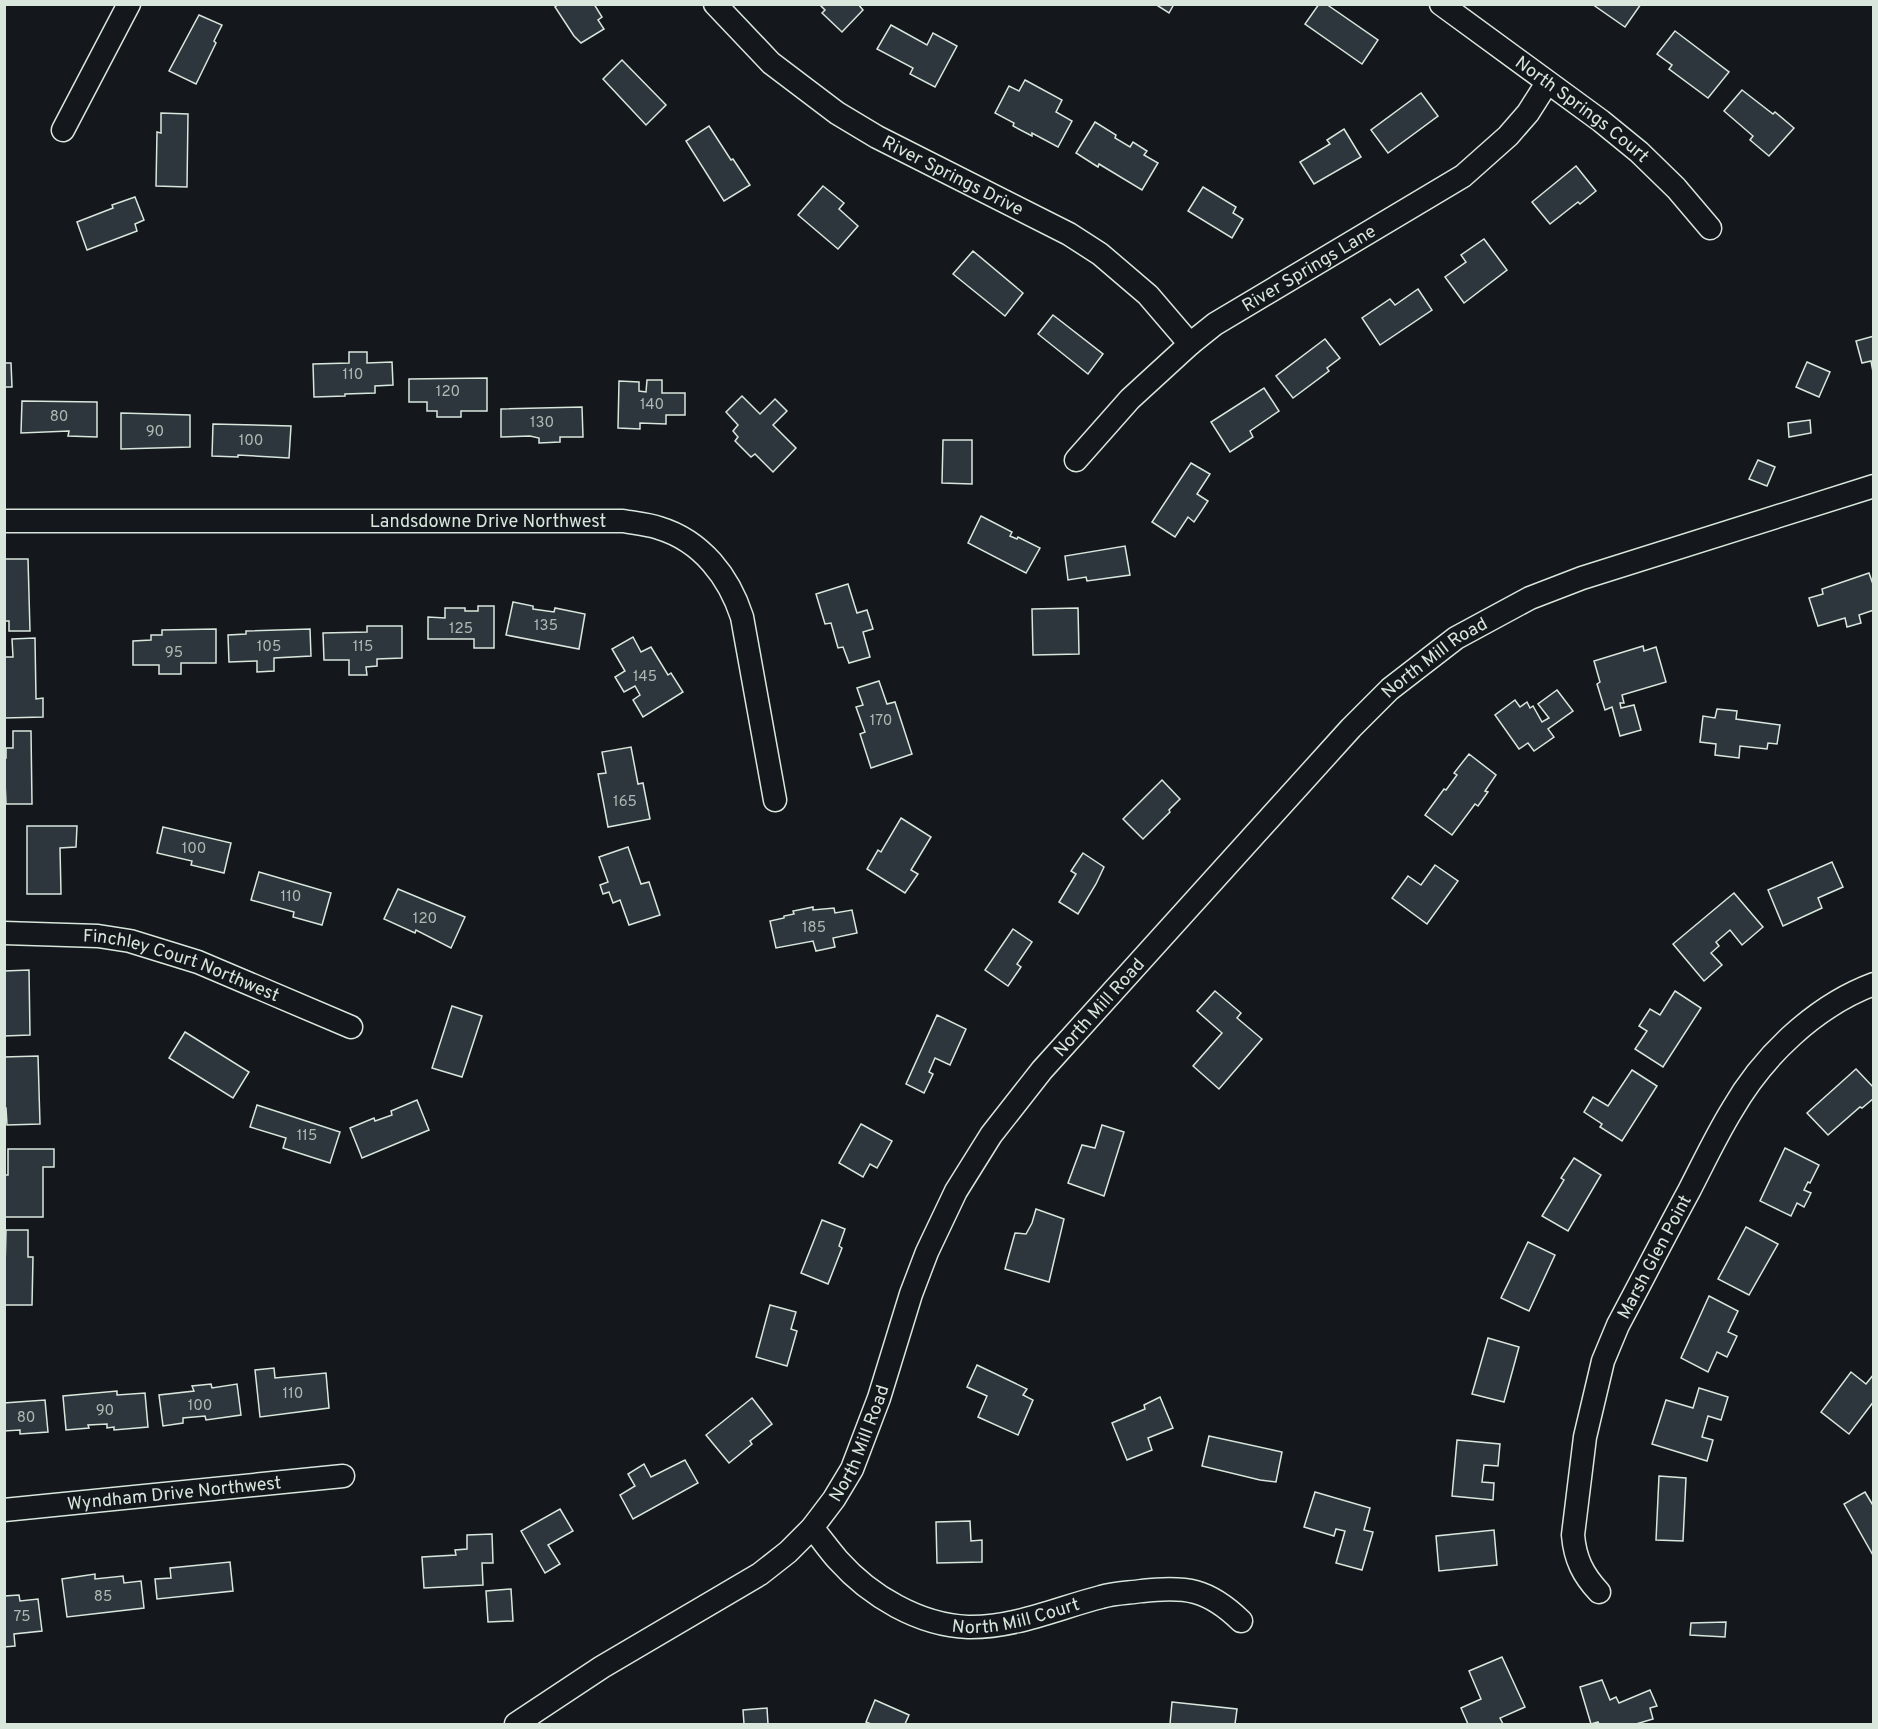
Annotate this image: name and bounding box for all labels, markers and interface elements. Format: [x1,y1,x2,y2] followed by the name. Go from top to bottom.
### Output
[1510,52,1653,168] street label: North Springs Court
[878,132,1027,222] street label: River Springs Drive
[1238,220,1381,318] street label: River Springs Lane
[343,366,363,385] house number: 110
[436,383,460,402] house number: 120
[640,396,664,415] house number: 140
[50,408,68,427] house number: 80
[530,414,554,433] house number: 130
[146,423,164,442] house number: 90
[239,432,263,451] house number: 100
[370,511,606,534] street label: Landsdowne Drive Northwest
[1377,613,1492,704] street label: North Mill Road
[534,617,558,636] house number: 135
[449,620,473,639] house number: 125
[257,638,281,657] house number: 105
[353,638,373,657] house number: 115
[165,644,183,663] house number: 95
[633,668,657,687] house number: 145
[870,712,892,731] house number: 170
[613,793,637,812] house number: 165
[182,840,206,859] house number: 100
[281,888,301,907] house number: 110
[413,910,437,929] house number: 120
[802,919,826,938] house number: 185
[82,926,282,1008] street label: Finchley Court Northwest
[1049,954,1150,1062] street label: North Mill Road
[297,1127,317,1146] house number: 115
[1613,1191,1698,1324] street label: Marsh Glen Point
[825,1382,895,1507] street label: North Mill Road
[283,1385,303,1404] house number: 110
[188,1397,212,1416] house number: 100
[96,1402,114,1421] house number: 90
[17,1409,35,1428] house number: 80
[66,1472,283,1517] street label: Wyndham Drive Northwest
[94,1588,112,1607] house number: 85
[951,1594,1083,1640] street label: North Mill Court
[13,1608,31,1627] house number: 75

